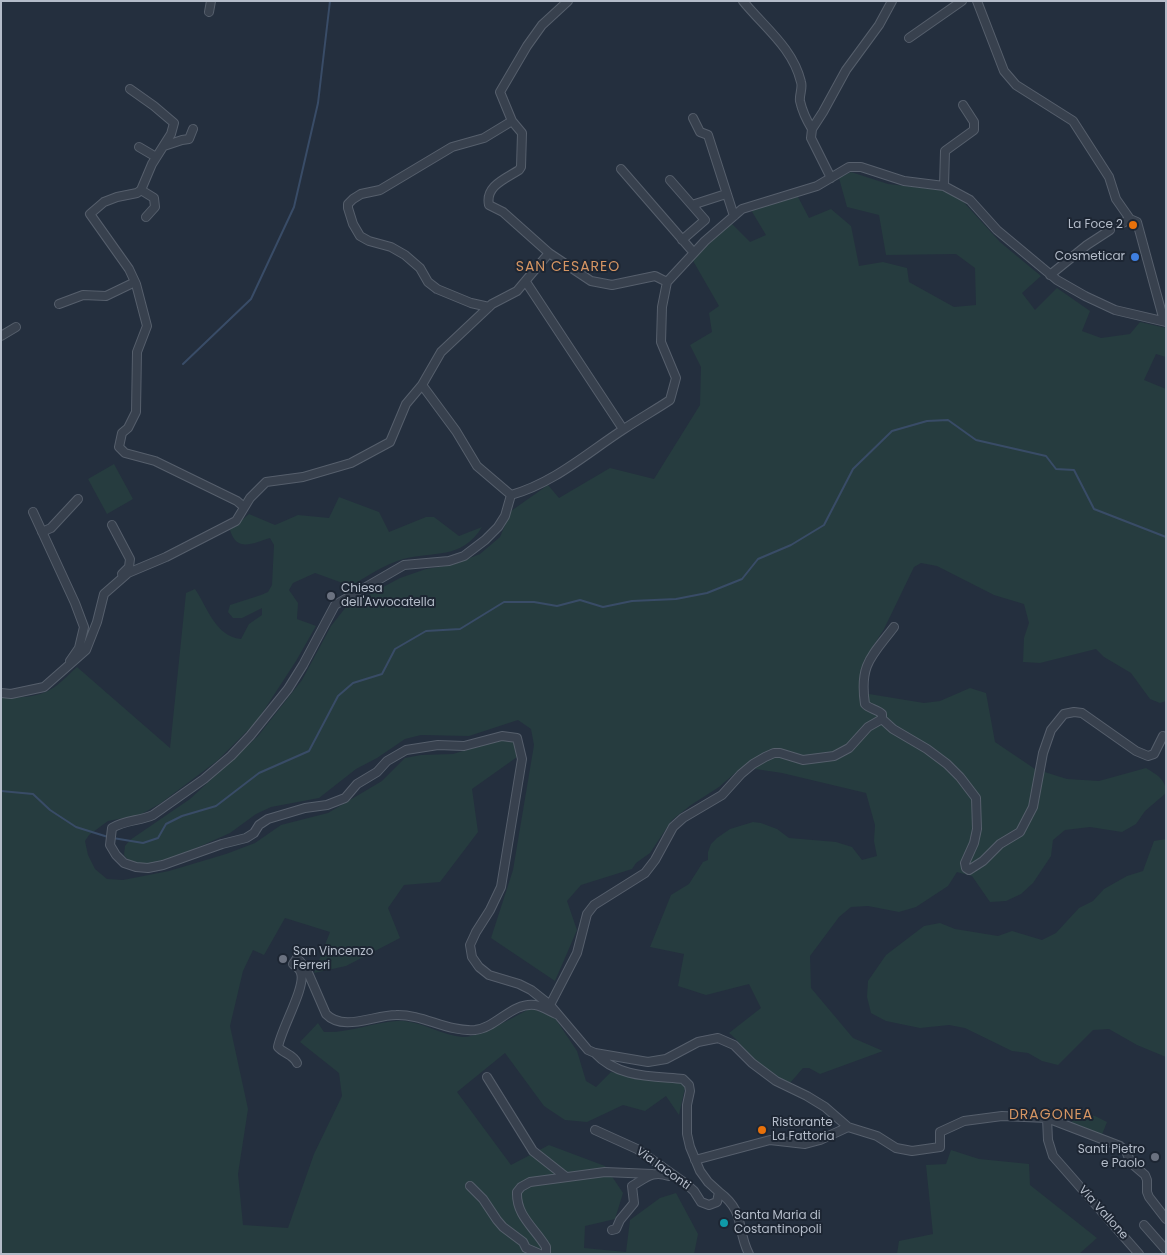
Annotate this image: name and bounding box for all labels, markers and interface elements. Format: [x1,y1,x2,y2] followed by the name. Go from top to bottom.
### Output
[1068,218,1123,232] place label: La Foce 2
[1127,219,1139,231] marker: La Foce 2
[1055,250,1125,264] place label: Cosmeticar
[1129,251,1141,263] marker: Cosmeticar
[514,259,622,275] district label: SAN CESAREO
[341,582,435,610] place label: Chiesa dell'Avvocatella
[325,590,337,602] marker: Chiesa dell'Avvocatella
[293,945,373,973] place label: San Vincenzo Ferreri
[277,953,289,965] marker: San Vincenzo Ferreri
[1008,1107,1094,1123] district label: DRAGONEA
[772,1116,835,1144] place label: Ristorante La Fattoria
[756,1124,768,1136] marker: Ristorante La Fattoria
[1078,1143,1145,1171] place label: Santi Pietro e Paolo
[633,1145,693,1193] street label: Via Iaconti
[1149,1151,1161,1163] marker: Santi Pietro e Paolo
[1075,1183,1131,1243] street label: Via Vallone
[734,1209,822,1237] place label: Santa Maria di Costantinopoli
[718,1217,730,1229] marker: Santa Maria di Costantinopoli

